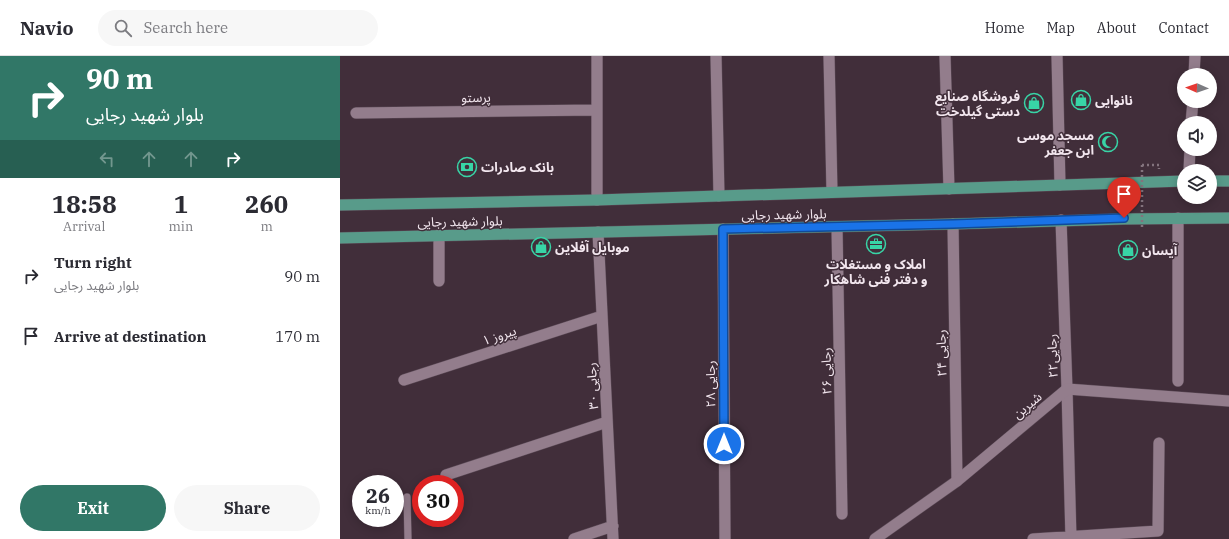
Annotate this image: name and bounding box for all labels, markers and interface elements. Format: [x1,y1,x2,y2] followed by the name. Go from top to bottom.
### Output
[98,10,378,46] search box
[20,16,74,40] text: Navio
[112,17,134,39] icon: search
[144,18,228,37] text: Search here
[985,19,1024,37] text: Home
[1046,19,1075,37] text: Map
[1097,19,1136,37] text: About
[1158,19,1209,37] text: Contact
[86,60,153,97] text: 90 m
[1177,68,1217,108] north arrow
[1177,68,1217,204] map controls
[20,72,72,124] icon: right
[935,88,1020,120] place label: فروشگاه صنایع دستی گیلدخت
[461,89,491,107] street label: پرستو
[1070,89,1092,111] shop icon: نانوایی
[1023,92,1045,114] shop icon: فروشگاه صنایع دستی گیلدخت
[1095,92,1133,109] place label: نانوایی
[86,103,204,126] text: بلوار شهید رجایی
[1177,116,1217,156] button: sound
[1017,127,1094,159] place label: مسجد موسی ابن جعفر
[1097,131,1119,153] mosque icon: مسجد موسی ابن جعفر
[96,148,118,170] icon: left
[138,148,160,170] icon: ahead
[180,148,202,170] icon: ahead
[222,148,244,170] icon: right
[456,156,478,178] bank icon: بانک صادرات
[481,159,554,176] place label: بانک صادرات
[1177,164,1217,204] button: layers
[1107,177,1141,218] pin
[1113,183,1135,205] icon: arrive
[52,188,117,220] text: 18:58
[174,188,188,220] text: 1
[245,188,288,220] text: 260
[741,205,827,224] street label: بلوار شهید رجایی
[417,212,503,231] street label: بلوار شهید رجایی
[63,218,105,235] text: Arrival
[168,218,193,235] text: min
[260,218,273,235] text: m
[865,233,887,255] office icon: املاک و مستغلات و دفتر فنی شاهکار
[530,236,552,258] shop icon: موبایل آفلاین
[555,239,630,256] place label: موبایل آفلاین
[1117,239,1139,261] shop icon: آیسان
[1142,242,1178,259] place label: آیسان
[54,253,132,272] text: Turn right
[824,256,927,288] place label: املاک و مستغلات و دفتر فنی شاهکار
[20,265,42,287] icon: right
[284,267,320,286] text: 90 m
[54,277,139,294] text: بلوار شهید رجایی
[480,322,519,350] street label: پیروز ۱
[20,325,42,347] icon: arrive
[54,327,206,346] text: Arrive at destination
[275,327,320,346] text: 170 m
[933,329,950,377] street label: رجایی ۲۴
[1043,334,1062,378] street label: ۲۲رجایی
[818,347,835,395] street label: رجایی ۲۶
[702,360,719,408] street label: رجایی ۲۸
[583,362,602,410] street label: رجایی ۳۰
[1009,388,1045,423] street label: شیرین
[703,423,745,465] position arrow
[412,475,464,527] speed limit sign: 30
[366,482,390,509] text: 26
[20,485,166,531] button: Exit
[174,485,320,531] button: Share
[365,504,391,517] text: km/h

